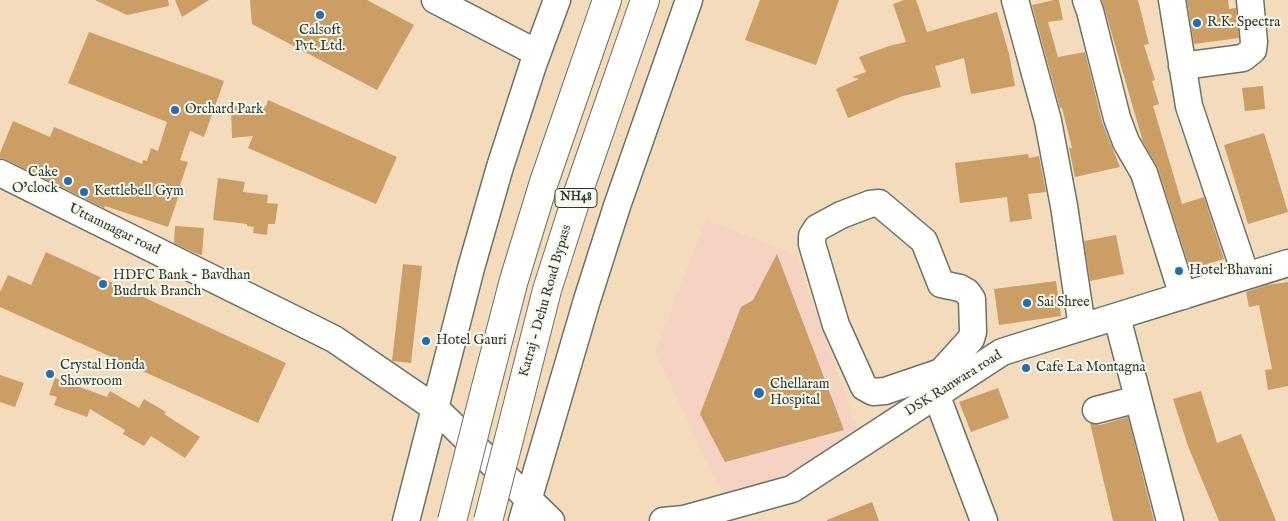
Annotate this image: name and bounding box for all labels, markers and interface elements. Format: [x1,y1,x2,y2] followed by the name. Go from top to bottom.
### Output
[314,9,326,21] marker: Calsoft Pvt. Ltd.
[1207,15,1280,31] place label: R.K. Spectra
[1191,17,1203,29] marker: R.K. Spectra
[295,23,345,56] place label: Calsoft Pvt. Ltd.
[185,102,264,118] place label: Orchard Park
[169,104,181,116] marker: Orchard Park
[12,165,58,198] place label: Cake O'clock
[62,175,74,187] marker: Cake O'clock
[94,184,184,200] place label: Kettlebell Gym
[78,186,90,198] marker: Kettlebell Gym
[555,188,597,208] road number: NH48
[66,201,162,259] street label: Uttamnagar road
[516,223,576,379] street label: Katraj - Dehu Road Bypass
[1189,263,1272,279] place label: Hotel Bhavani
[1173,265,1185,277] marker: Hotel Bhavani
[113,268,251,300] place label: HDFC Bank - Bavdhan Budruk Branch
[97,278,109,290] marker: HDFC Bank - Bavdhan Budruk Branch
[1037,295,1090,311] place label: Sai Shree
[1021,297,1033,309] marker: Sai Shree
[436,333,507,349] place label: Hotel Gauri
[420,335,432,347] marker: Hotel Gauri
[902,347,1006,421] street label: DSK Ranwara road
[60,358,145,391] place label: Crystal Honda Showroom
[1036,360,1146,376] place label: Cafe La Montagna
[1020,362,1032,374] marker: Cafe La Montagna
[44,368,56,380] marker: Crystal Honda Showroom
[770,377,830,410] place label: Chellaram Hospital
[752,386,766,400] marker: Chellaram Hospital

